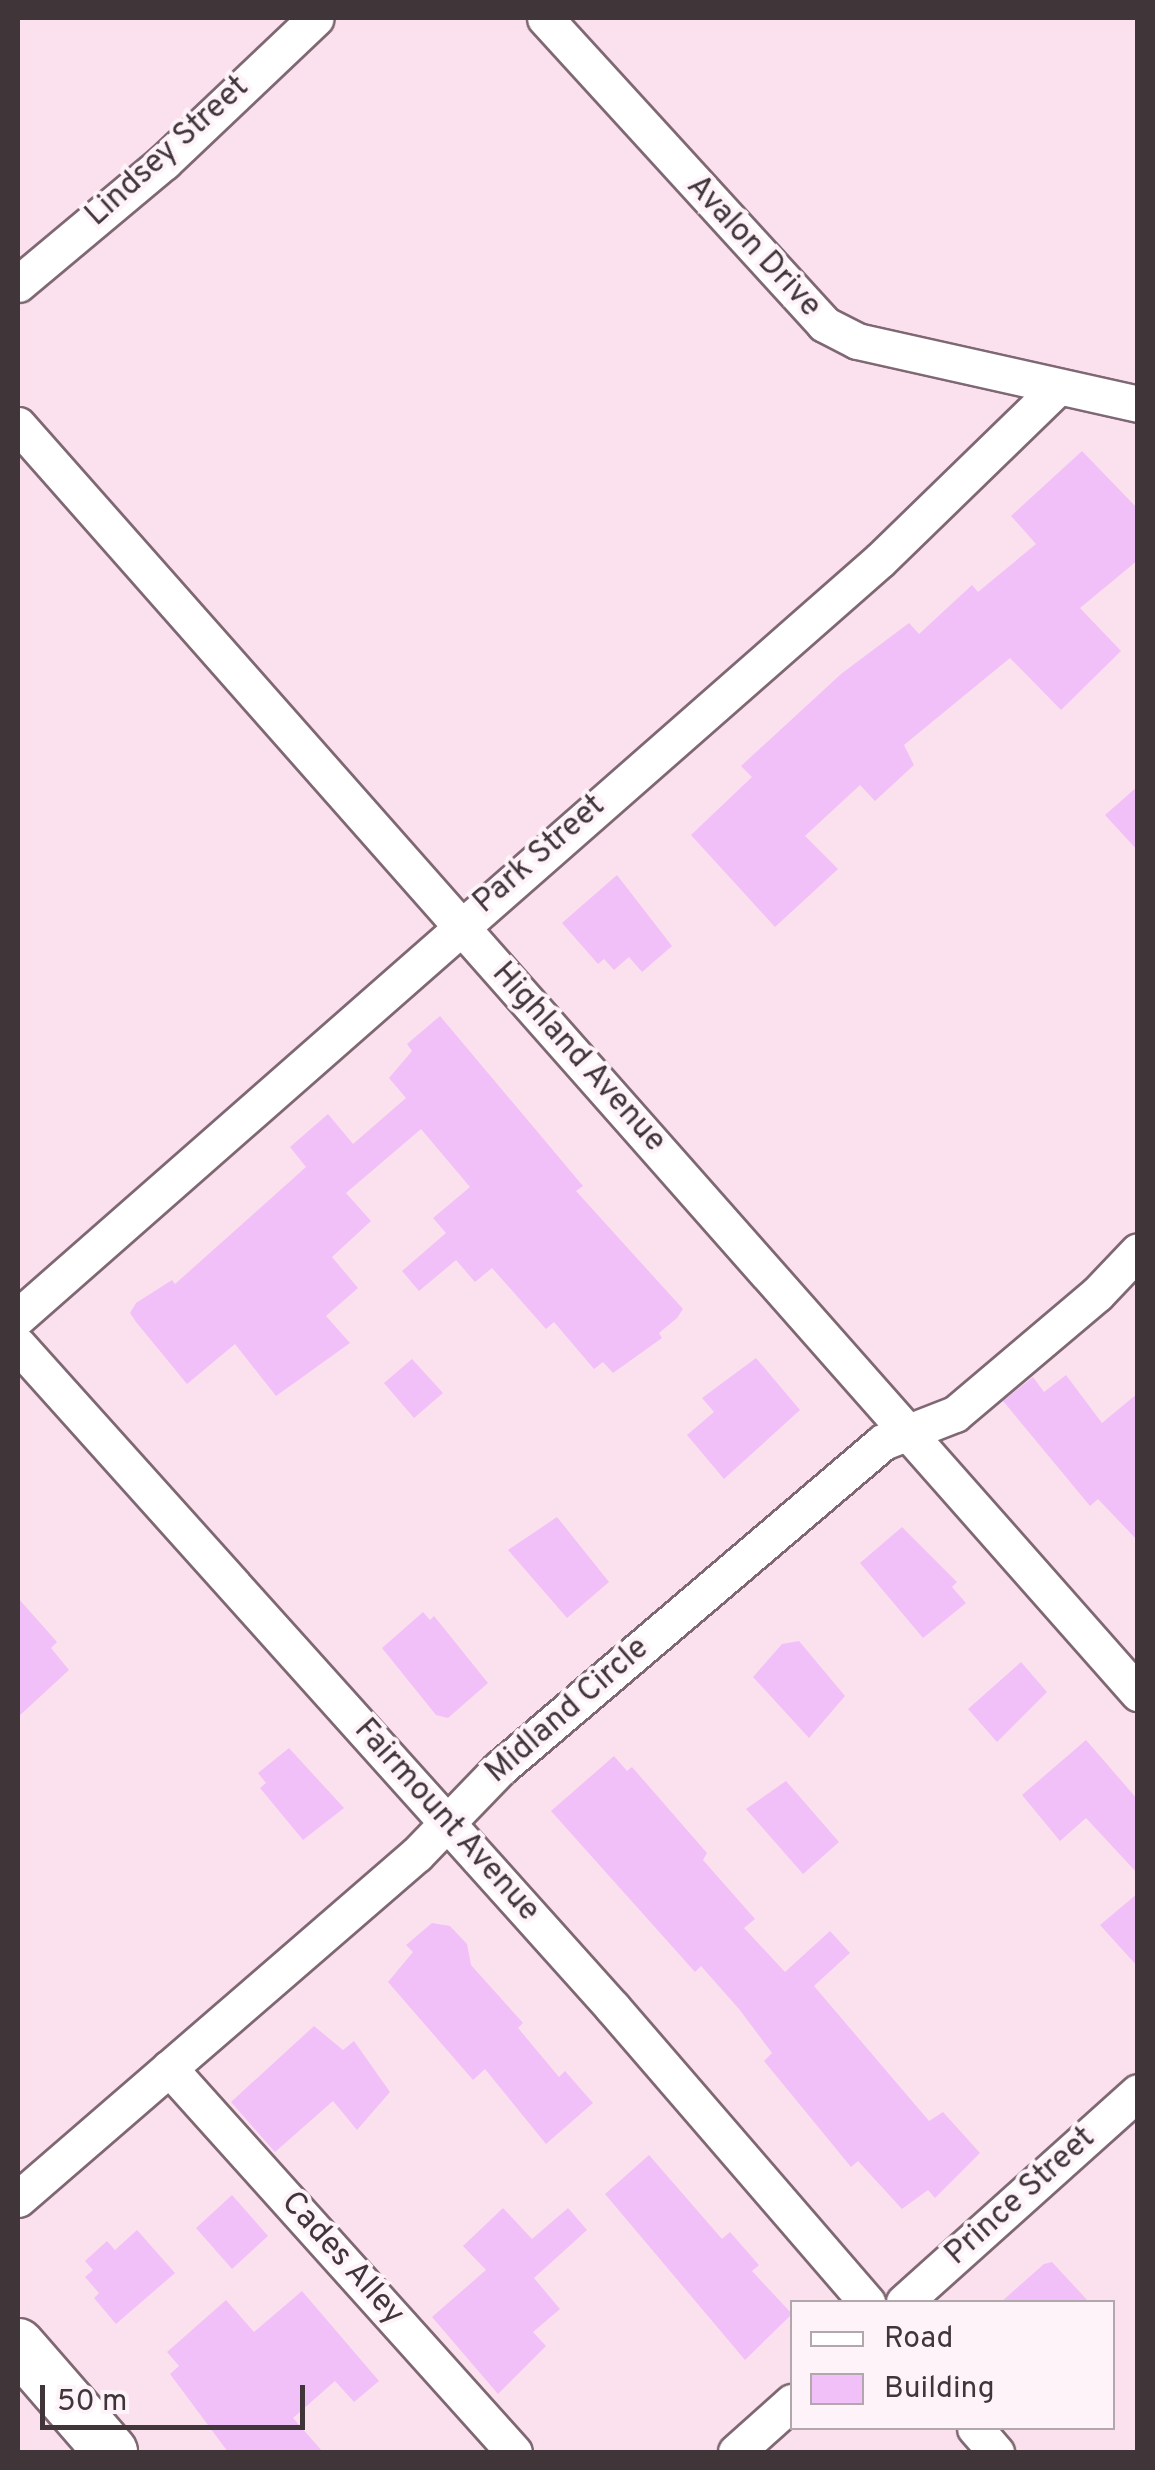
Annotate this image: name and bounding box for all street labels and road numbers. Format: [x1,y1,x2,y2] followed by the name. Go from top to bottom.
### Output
[78,69,258,235] street label: Lindsey Street
[678,168,828,326] street label: Avalon Drive
[466,787,614,923] street label: Park Street
[482,955,674,1161] street label: Highland Avenue
[479,1630,657,1792] street label: Midland Circle
[345,1711,547,1931] street label: Fairmount Avenue
[938,2120,1104,2274] street label: Prince Street
[272,2184,412,2334] street label: Cades Alley

